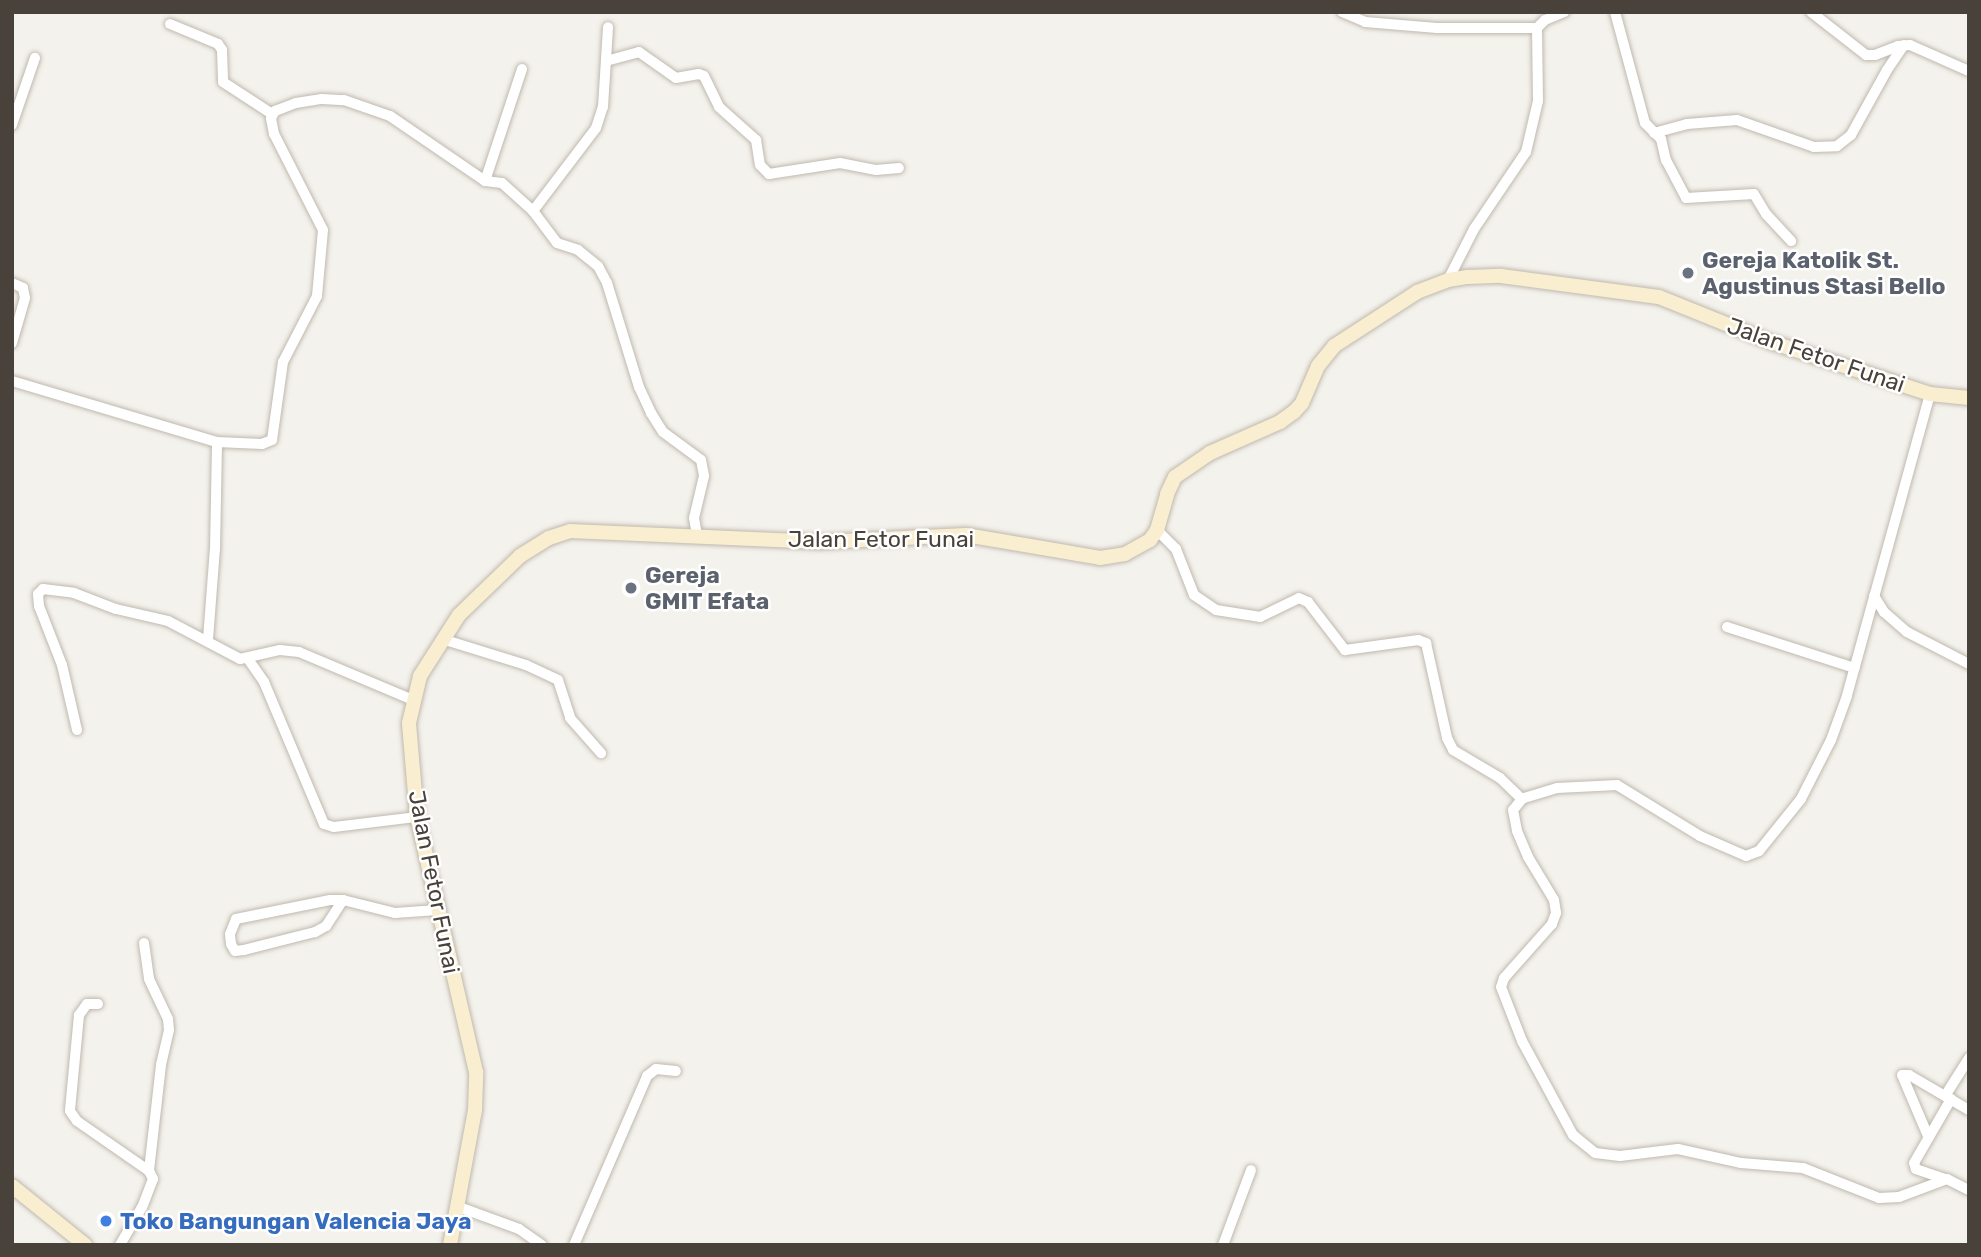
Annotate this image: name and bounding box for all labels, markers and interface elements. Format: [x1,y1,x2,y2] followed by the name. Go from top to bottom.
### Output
[1702,246,1946,300] place label: Gereja Katolik St. Agustinus Stasi Bello
[1680,265,1696,281] marker: Gereja Katolik St. Agustinus Stasi Bello
[1723,312,1909,398] street label: Jalan Fetor Funai
[788,525,974,553] street label: Jalan Fetor Funai
[645,561,770,615] place label: Gereja GMIT Efata
[623,580,639,596] marker: Gereja GMIT Efata
[403,788,465,976] street label: Jalan Fetor Funai
[120,1207,472,1235] place label: Toko Bangungan Valencia Jaya
[98,1213,114,1229] marker: Toko Bangungan Valencia Jaya

